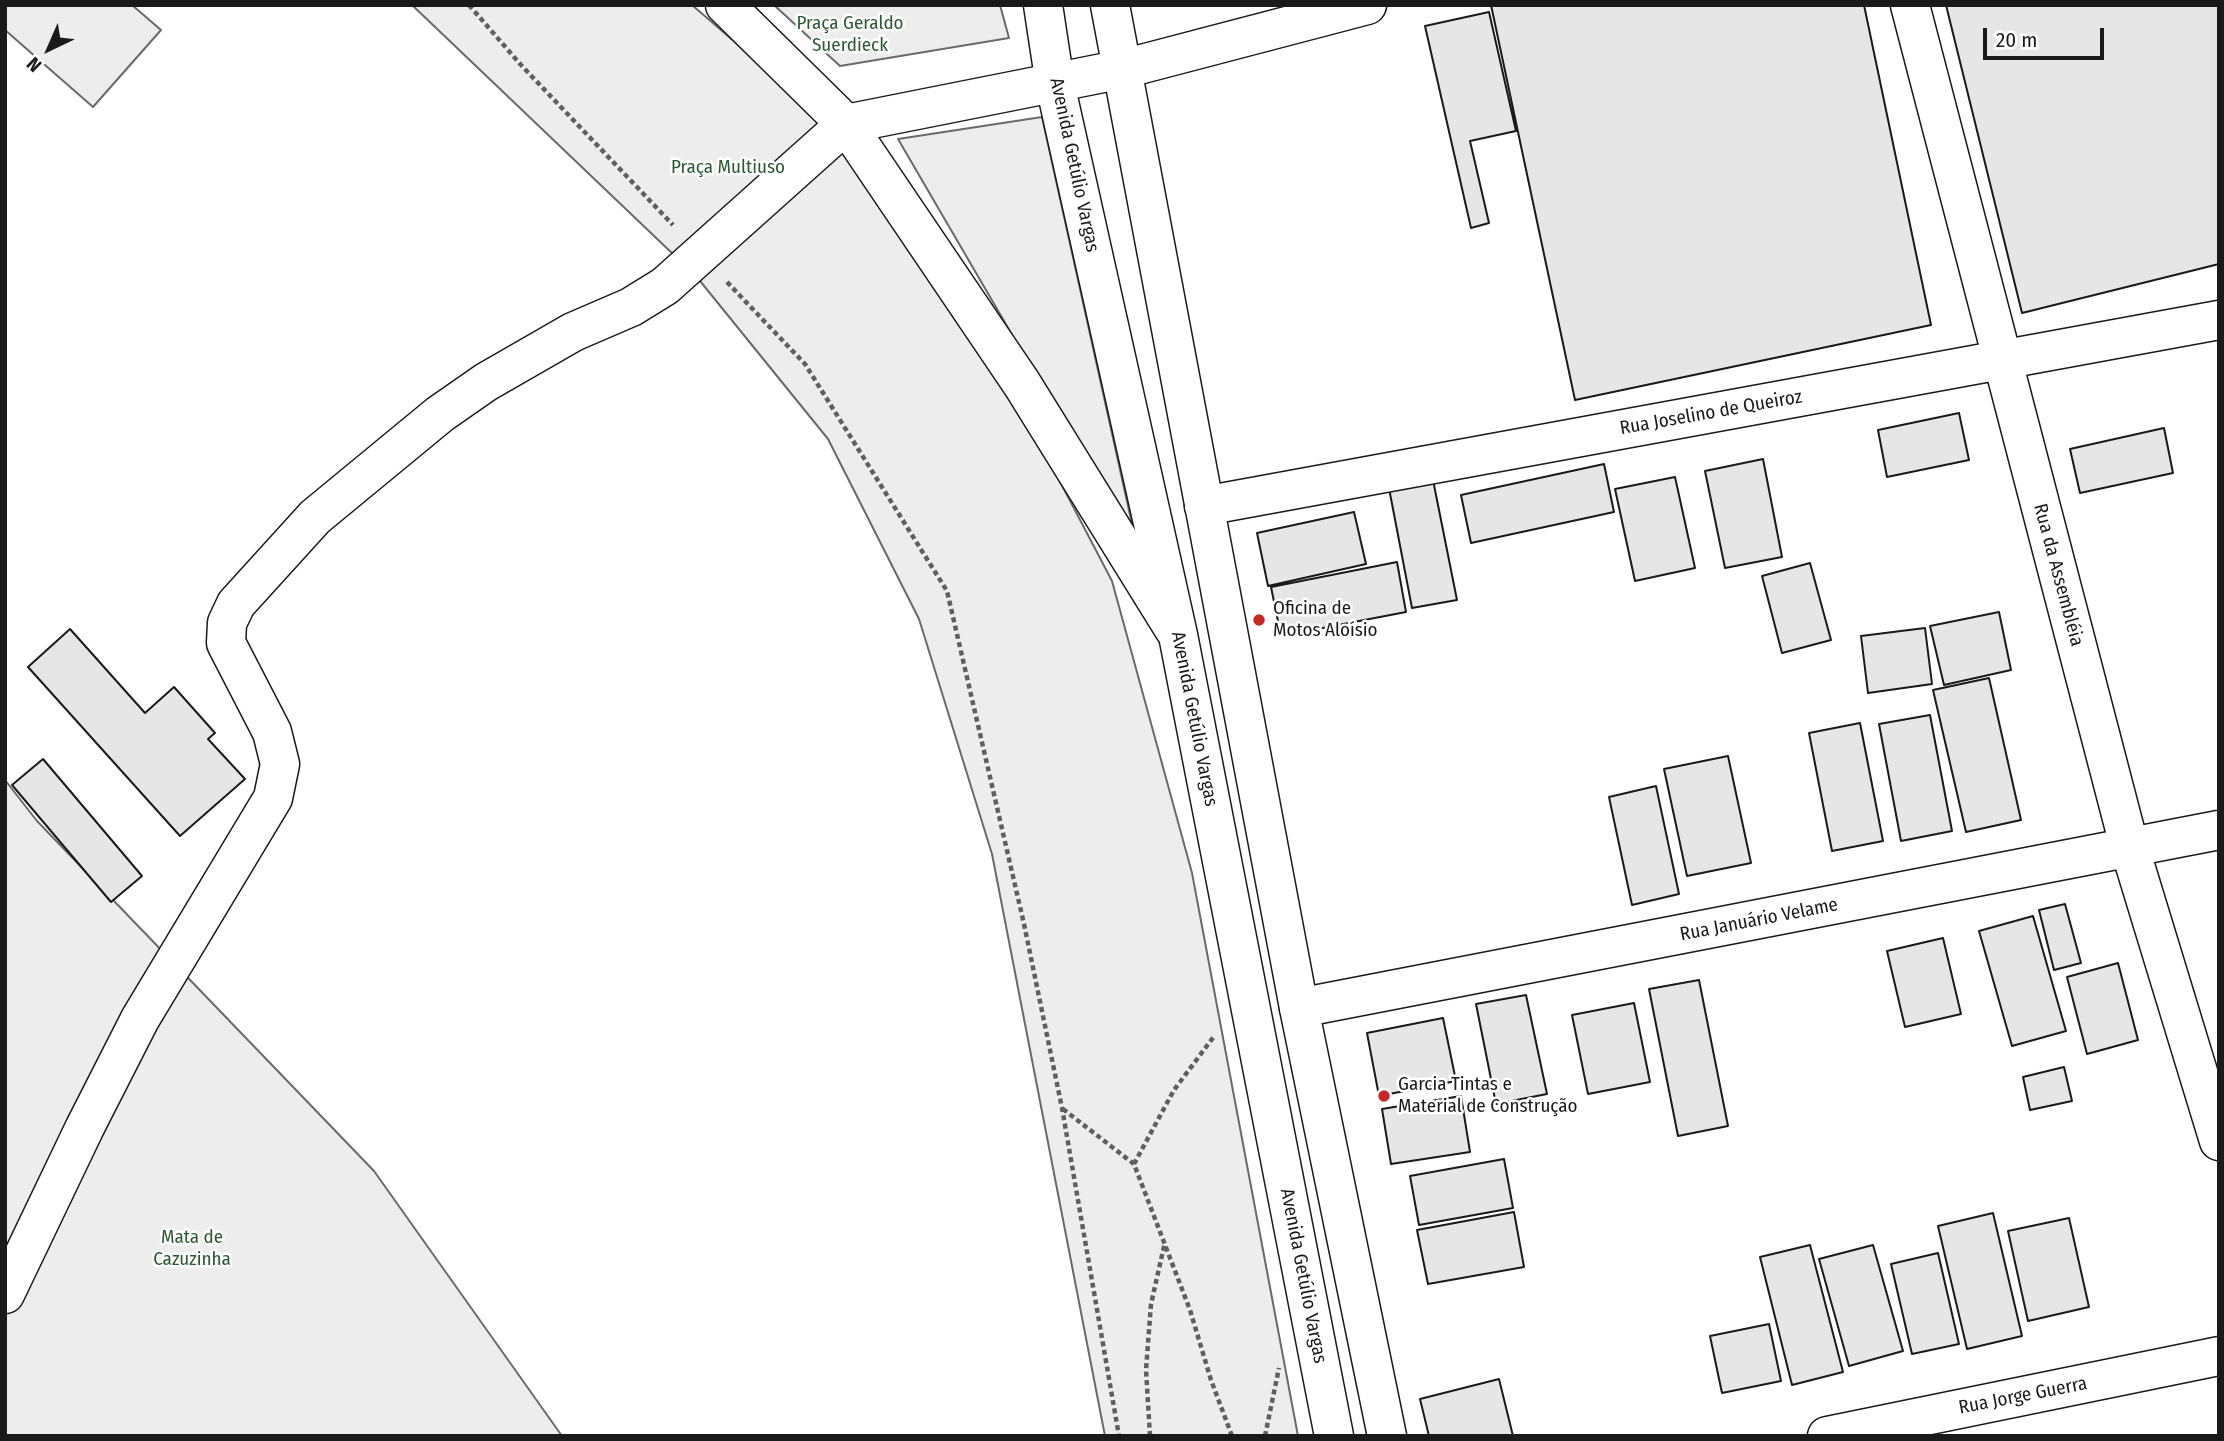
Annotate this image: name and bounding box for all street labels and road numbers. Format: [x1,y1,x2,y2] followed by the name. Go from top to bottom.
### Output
[1044,76,1104,254] street label: Avenida Getúlio Vargas
[1618,386,1804,440] street label: Rua Joselino de Queiroz
[2028,501,2088,649] street label: Rua da Assembléia
[1166,630,1222,808] street label: Avenida Getúlio Vargas
[1678,893,1840,947] street label: Rua Januário Velame
[1275,1187,1331,1365] street label: Avenida Getúlio Vargas
[1957,1372,2089,1420] street label: Rua Jorge Guerra

